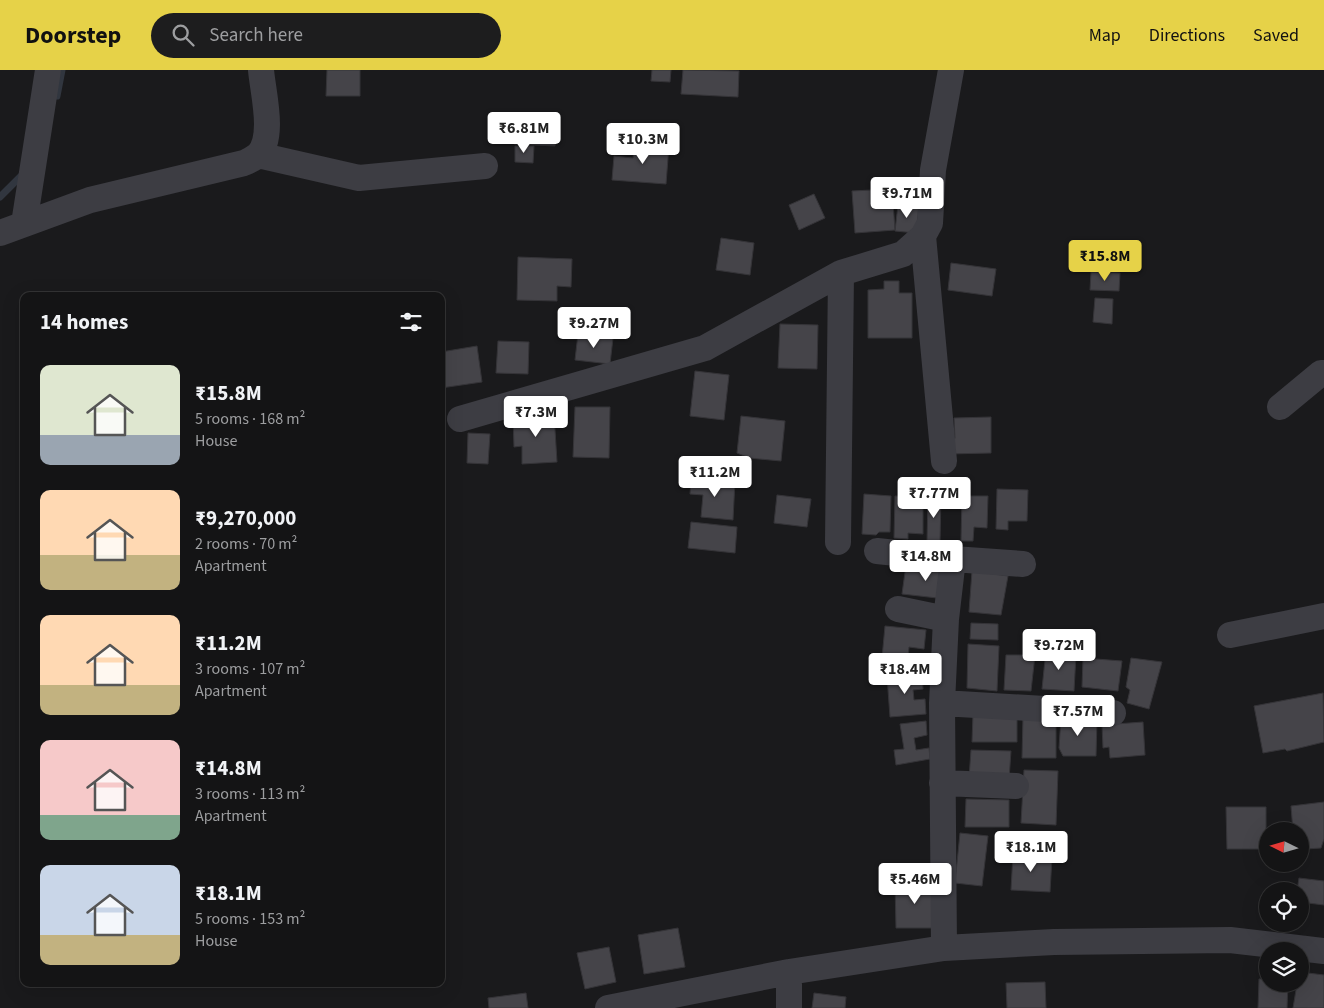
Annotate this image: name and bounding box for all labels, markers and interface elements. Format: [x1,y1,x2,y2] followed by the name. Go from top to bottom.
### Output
[151,13,501,58] search box
[25,18,121,53] text: Doorstep
[169,21,197,49] icon: search
[209,22,303,49] text: Search here
[1089,23,1121,48] text: Map
[1149,23,1225,48] text: Directions
[1253,23,1299,48] text: Saved
[483,112,565,154] pin: ₹6.81M
[499,117,549,139] text: ₹6.81M
[602,122,684,165] pin: ₹10.3M
[618,128,668,150] text: ₹10.3M
[866,176,948,219] pin: ₹9.71M
[882,182,932,204] text: ₹9.71M
[1064,240,1146,282] pin: ₹15.8M
[1080,245,1130,267] text: ₹15.8M
[553,306,635,349] pin: ₹9.27M
[40,307,128,337] text: 14 homes
[397,308,425,336] icon: filters
[569,312,619,334] text: ₹9.27M
[195,378,262,408] text: ₹15.8M
[80,385,140,445] icon: home
[501,396,571,438] pin: ₹7.3M
[515,401,557,423] text: ₹7.3M
[195,408,305,430] text: 5 rooms · 168 m²
[195,430,237,452] text: House
[674,456,756,498] pin: ₹11.2M
[690,461,740,483] text: ₹11.2M
[893,476,975,519] pin: ₹7.77M
[909,482,959,504] text: ₹7.77M
[195,503,296,533] text: ₹9,270,000
[80,510,140,570] icon: home
[195,533,297,555] text: 2 rooms · 70 m²
[885,540,967,582] pin: ₹14.8M
[901,545,951,567] text: ₹14.8M
[195,555,267,577] text: Apartment
[195,628,262,658] text: ₹11.2M
[1018,628,1100,671] pin: ₹9.72M
[1034,634,1084,656] text: ₹9.72M
[80,635,140,695] icon: home
[864,652,946,695] pin: ₹18.4M
[195,658,305,680] text: 3 rooms · 107 m²
[880,658,930,680] text: ₹18.4M
[195,680,267,702] text: Apartment
[1037,694,1119,737] pin: ₹7.57M
[1053,700,1103,722] text: ₹7.57M
[195,753,262,783] text: ₹14.8M
[80,760,140,820] icon: home
[195,783,305,805] text: 3 rooms · 113 m²
[195,805,267,827] text: Apartment
[1259,822,1309,872] north arrow
[1259,822,1309,992] map controls
[990,830,1072,873] pin: ₹18.1M
[1006,836,1056,858] text: ₹18.1M
[874,862,956,905] pin: ₹5.46M
[890,868,940,890] text: ₹5.46M
[195,878,262,908] text: ₹18.1M
[1259,882,1309,932] button: locate
[80,885,140,945] icon: home
[195,908,305,930] text: 5 rooms · 153 m²
[195,930,237,952] text: House
[1259,942,1309,992] button: layers

